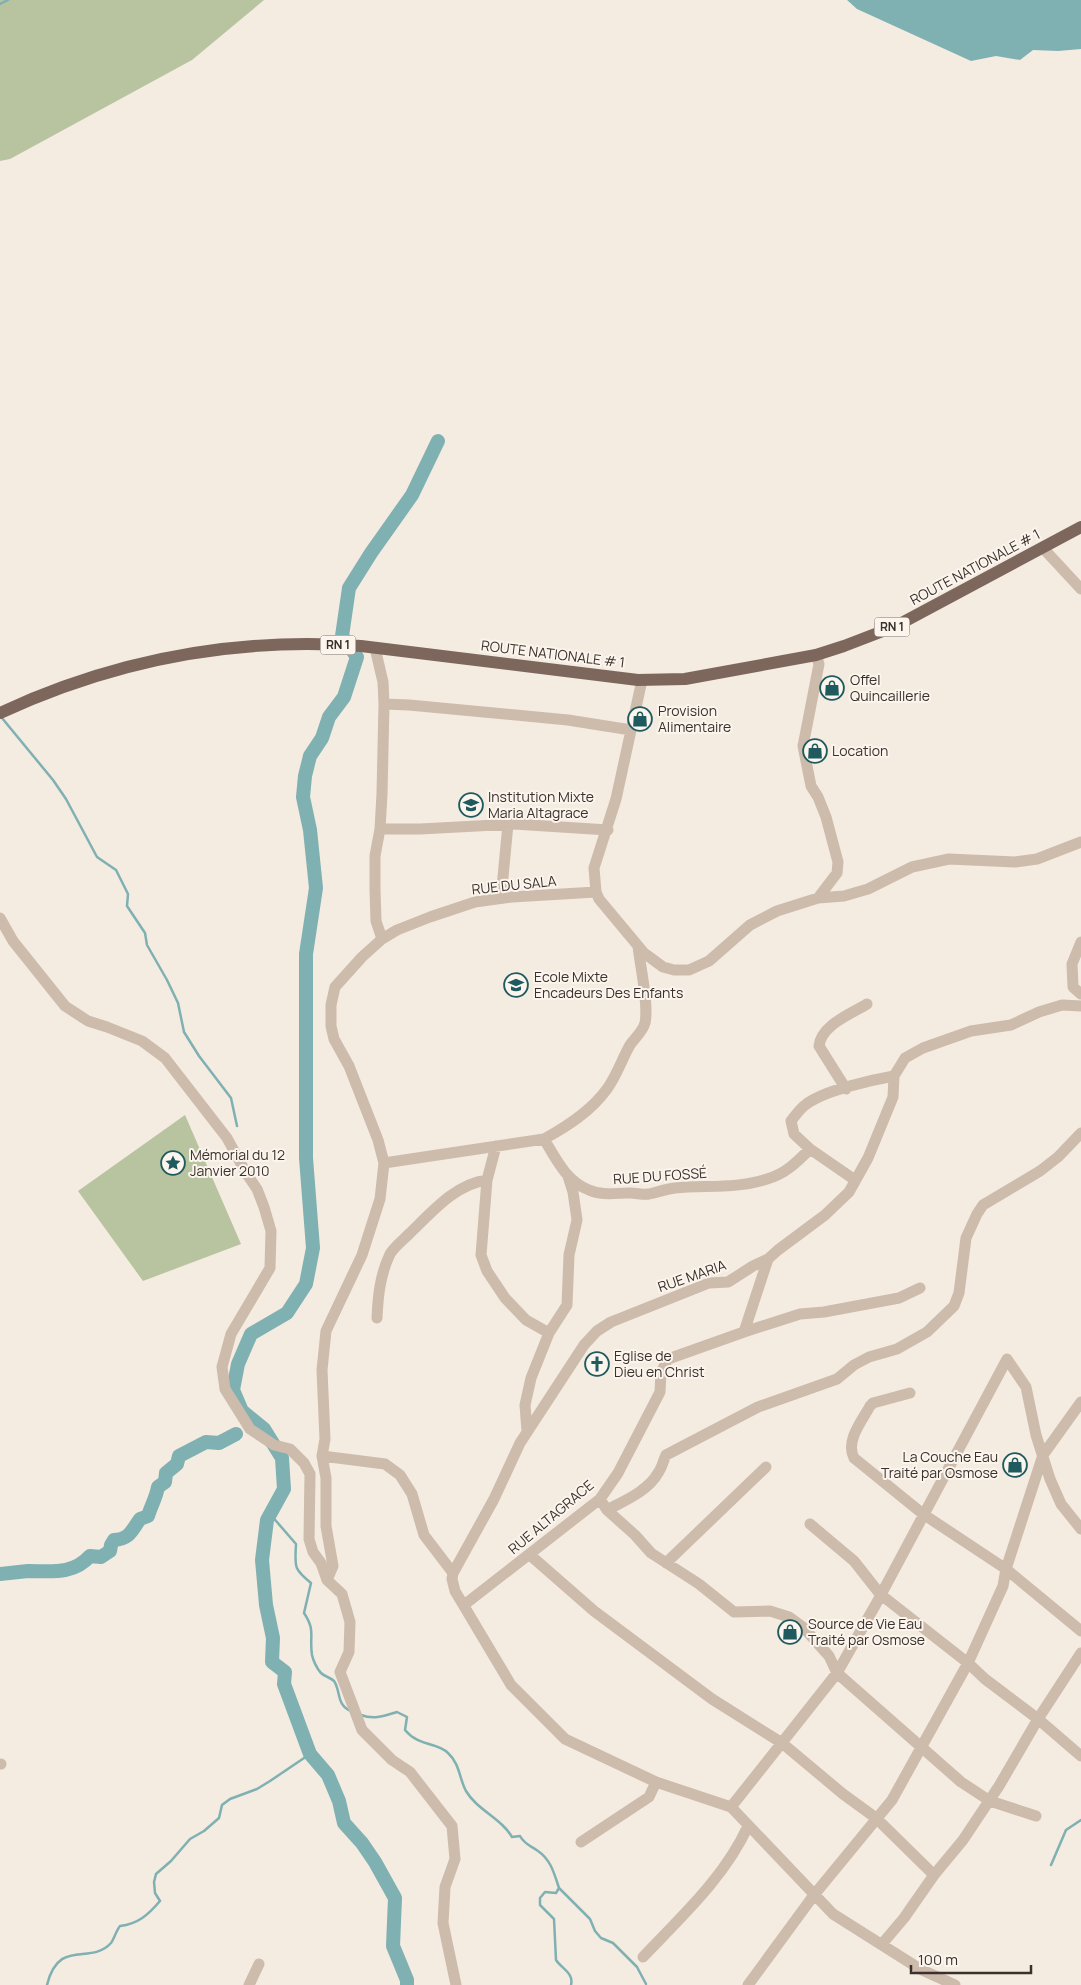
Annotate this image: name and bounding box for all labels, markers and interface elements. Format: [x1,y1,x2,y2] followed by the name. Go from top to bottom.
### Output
[906,524,1043,609] street label: ROUTE NATIONALE # 1
[874,618,910,636] road number: RN 1
[480,635,626,672] street label: ROUTE NATIONALE # 1
[320,636,356,654] road number: RN 1
[850,670,930,705] place label: Offel Quincaillerie
[819,675,845,701] shop icon: Offel Quincaillerie
[658,701,731,736] place label: Provision Alimentaire
[627,706,653,732] shop icon: Provision Alimentaire
[802,738,828,764] shop icon: Location
[832,741,888,760] place label: Location
[488,787,594,822] place label: Institution Mixte Maria Altagrace
[458,792,484,818] school or university icon: Institution Mixte Maria Altagrace
[471,871,557,898] street label: RUE DU SALA
[534,967,683,1002] place label: Ecole Mixte Encadeurs Des Enfants
[503,972,529,998] school or university icon: Ecole Mixte Encadeurs Des Enfants
[190,1145,285,1180] place label: Mémorial du 12 Janvier 2010
[160,1150,186,1176] place icon: Mémorial du 12 Janvier 2010
[612,1163,708,1188] street label: RUE DU FOSSÉ
[655,1255,729,1296] street label: RUE MARIA
[614,1346,705,1381] place label: Eglise de Dieu en Christ
[584,1351,610,1377] church icon: Eglise de Dieu en Christ
[881,1447,998,1482] place label: La Couche Eau Traité par Osmose
[1002,1452,1028,1478] shop icon: La Couche Eau Traité par Osmose
[504,1475,597,1558] street label: RUE ALTAGRACE
[808,1614,925,1649] place label: Source de Vie Eau Traité par Osmose
[777,1619,803,1645] shop icon: Source de Vie Eau Traité par Osmose
[911,1942,1031,1974] scale bar
[918,1949,958,1970] text: 100 m

